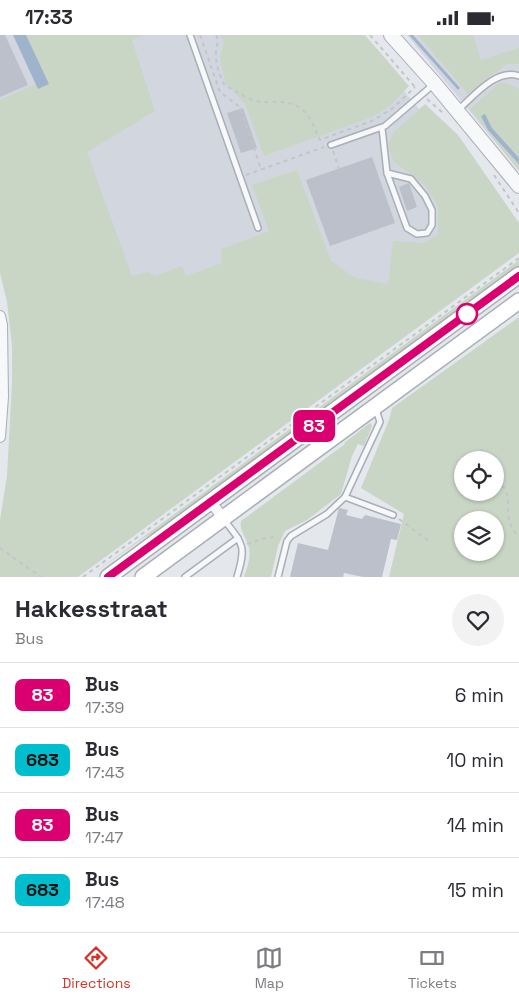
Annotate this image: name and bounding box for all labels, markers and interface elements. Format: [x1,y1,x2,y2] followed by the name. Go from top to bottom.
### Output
[25,5,73,30] text: 17:33
[456,303,478,325] unlabelled marker
[292,410,336,442] line badge: 83
[303,414,325,437] text: 83
[454,451,504,561] map controls
[454,451,504,501] button: locate
[454,511,504,561] button: layers
[15,593,168,624] text: Hakkesstraat
[452,594,504,646] button: heart
[15,628,44,649] text: Bus
[85,672,119,697] text: Bus
[32,683,53,706] text: 83
[455,683,504,708] text: 6 min
[85,697,124,718] text: 17:39
[85,737,119,762] text: Bus
[26,748,59,771] text: 683
[446,748,504,773] text: 10 min
[85,762,124,783] text: 17:43
[85,802,119,827] text: Bus
[32,813,53,836] text: 83
[447,813,504,838] text: 14 min
[85,827,123,848] text: 17:47
[85,867,119,892] text: Bus
[26,878,59,901] text: 683
[447,878,504,903] text: 15 min
[85,892,125,913] text: 17:48
[62,944,131,992] tab: Directions
[255,944,284,992] tab: Map
[408,944,457,992] tab: Tickets

